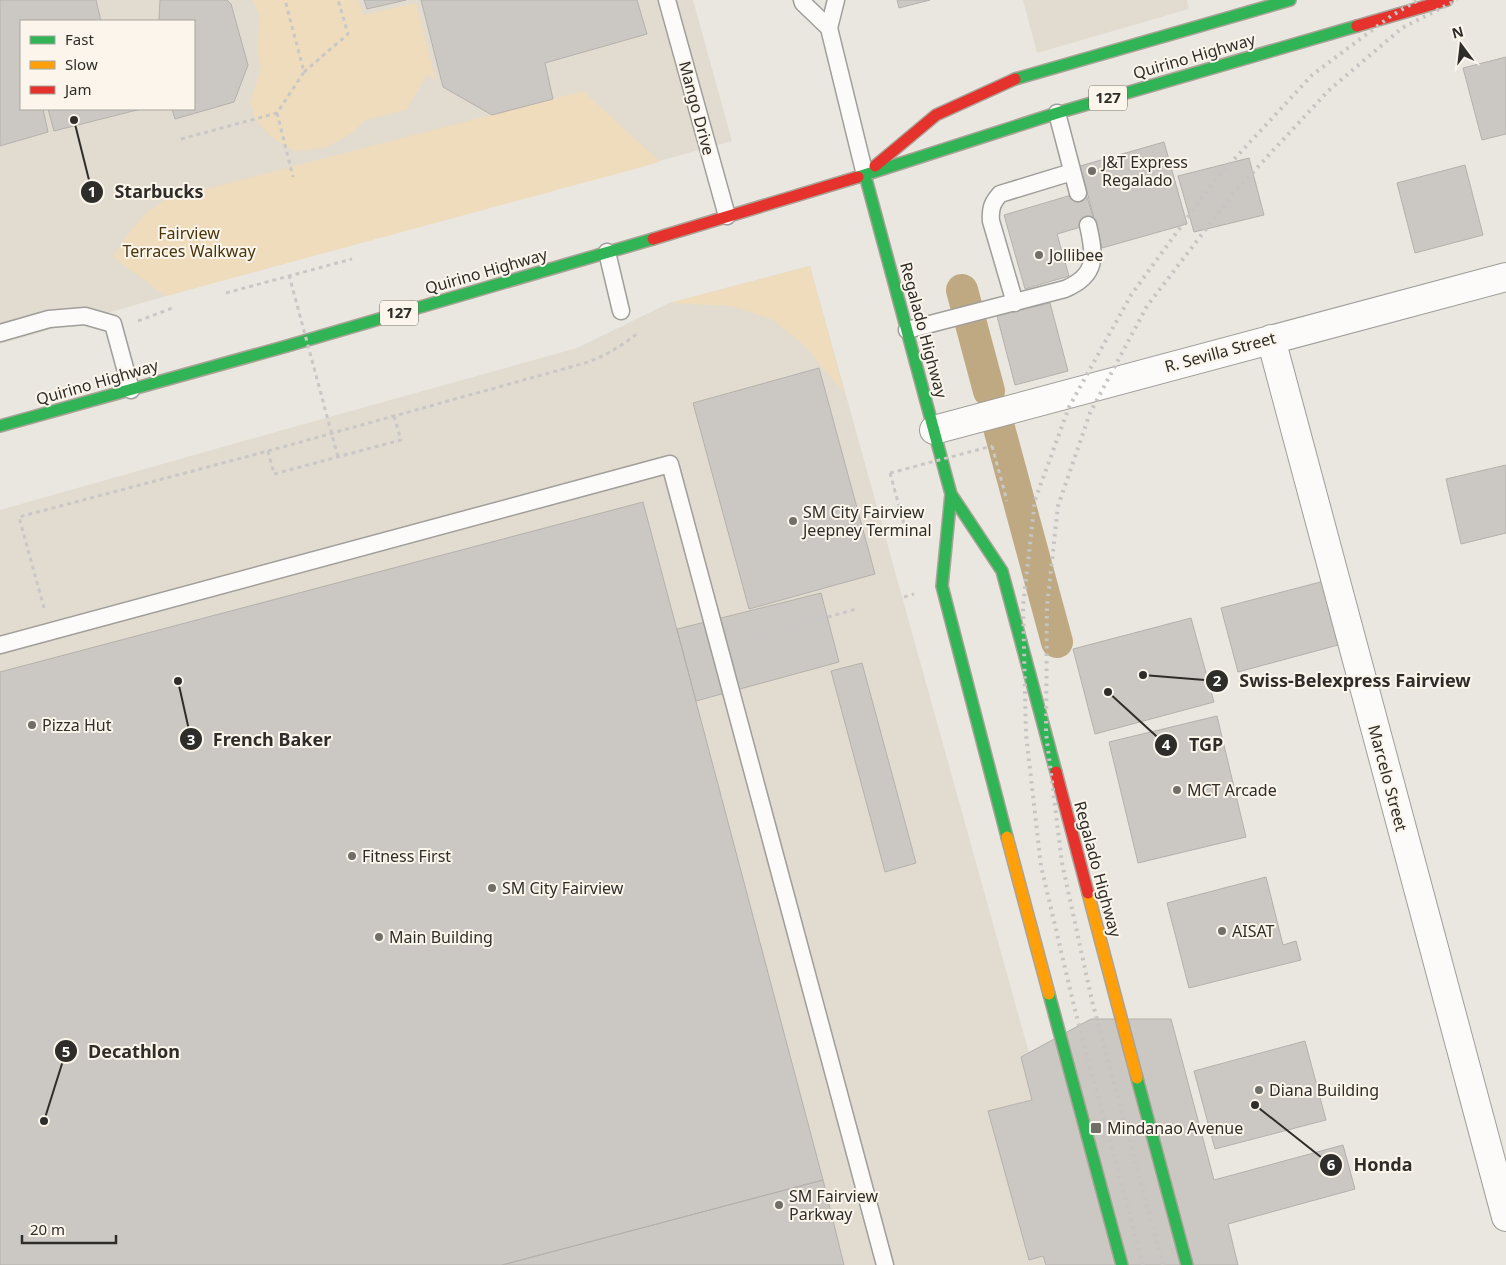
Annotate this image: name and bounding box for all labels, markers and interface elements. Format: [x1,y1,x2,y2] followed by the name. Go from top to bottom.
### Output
[20,20,195,110] legend
[1436,20,1486,70] north arrow
[1450,21,1465,43] text: N
[1130,28,1259,84] street label: Quirino Highway
[65,29,94,49] text: Fast
[65,54,98,74] text: Slow
[674,58,720,158] street label: Mango Drive
[63,79,92,99] text: Jam
[1089,86,1127,110] road number: 127
[1100,151,1188,191] place label: J&T Express Regalado
[1086,165,1098,177] marker: J&T Express Regalado
[80,176,214,209] callout: Starbucks
[114,179,204,203] text: Starbucks
[88,181,96,201] text: 1
[122,222,256,262] park label: Fairview Terraces Walkway
[422,243,551,299] street label: Quirino Highway
[1047,244,1103,266] place label: Jollibee
[1033,249,1045,261] marker: Jollibee
[895,260,953,401] street label: Regalado Highway
[380,300,418,326] road number: 127
[1162,327,1278,377] street label: R. Sevilla Street
[33,354,162,410] street label: Quirino Highway
[801,501,932,541] place label: SM City Fairview Jeepney Terminal
[787,515,799,527] marker: SM City Fairview Jeepney Terminal
[1205,665,1481,698] callout: Swiss-Belexpress Fairview
[1239,668,1471,692] text: Swiss-Belexpress Fairview
[1213,670,1222,690] text: 2
[42,714,112,736] place label: Pizza Hut
[26,719,38,731] marker: Pizza Hut
[1363,722,1413,834] street label: Marcelo Street
[178,723,342,756] callout: French Baker
[213,727,331,751] text: French Baker
[1154,728,1233,761] callout: TGP
[187,729,195,749] text: 3
[1189,732,1223,756] text: TGP
[1162,734,1171,754] text: 4
[1187,779,1277,801] place label: MCT Arcade
[1171,784,1183,796] marker: MCT Arcade
[1069,799,1127,940] street label: Regalado Highway
[362,845,451,867] place label: Fitness First
[346,850,358,862] marker: Fitness First
[502,877,624,899] place label: SM City Fairview
[486,882,498,894] marker: SM City Fairview
[1232,920,1275,942] place label: AISAT
[1216,925,1228,937] marker: AISAT
[389,926,493,948] place label: Main Building
[373,931,385,943] marker: Main Building
[53,1035,190,1068] callout: Decathlon
[88,1039,180,1063] text: Decathlon
[62,1041,70,1061] text: 5
[1269,1079,1379,1101] place label: Diana Building
[1253,1084,1265,1096] marker: Diana Building
[1107,1117,1243,1139] place label: Mindanao Avenue
[1089,1121,1103,1135] marker: Mindanao Avenue
[1319,1148,1423,1181] callout: Honda
[1354,1152,1412,1176] text: Honda
[1327,1154,1336,1174] text: 6
[789,1185,878,1225] place label: SM Fairview Parkway
[773,1199,785,1211] marker: SM Fairview Parkway
[22,1212,116,1244] scale bar
[30,1219,65,1239] text: 20 m

